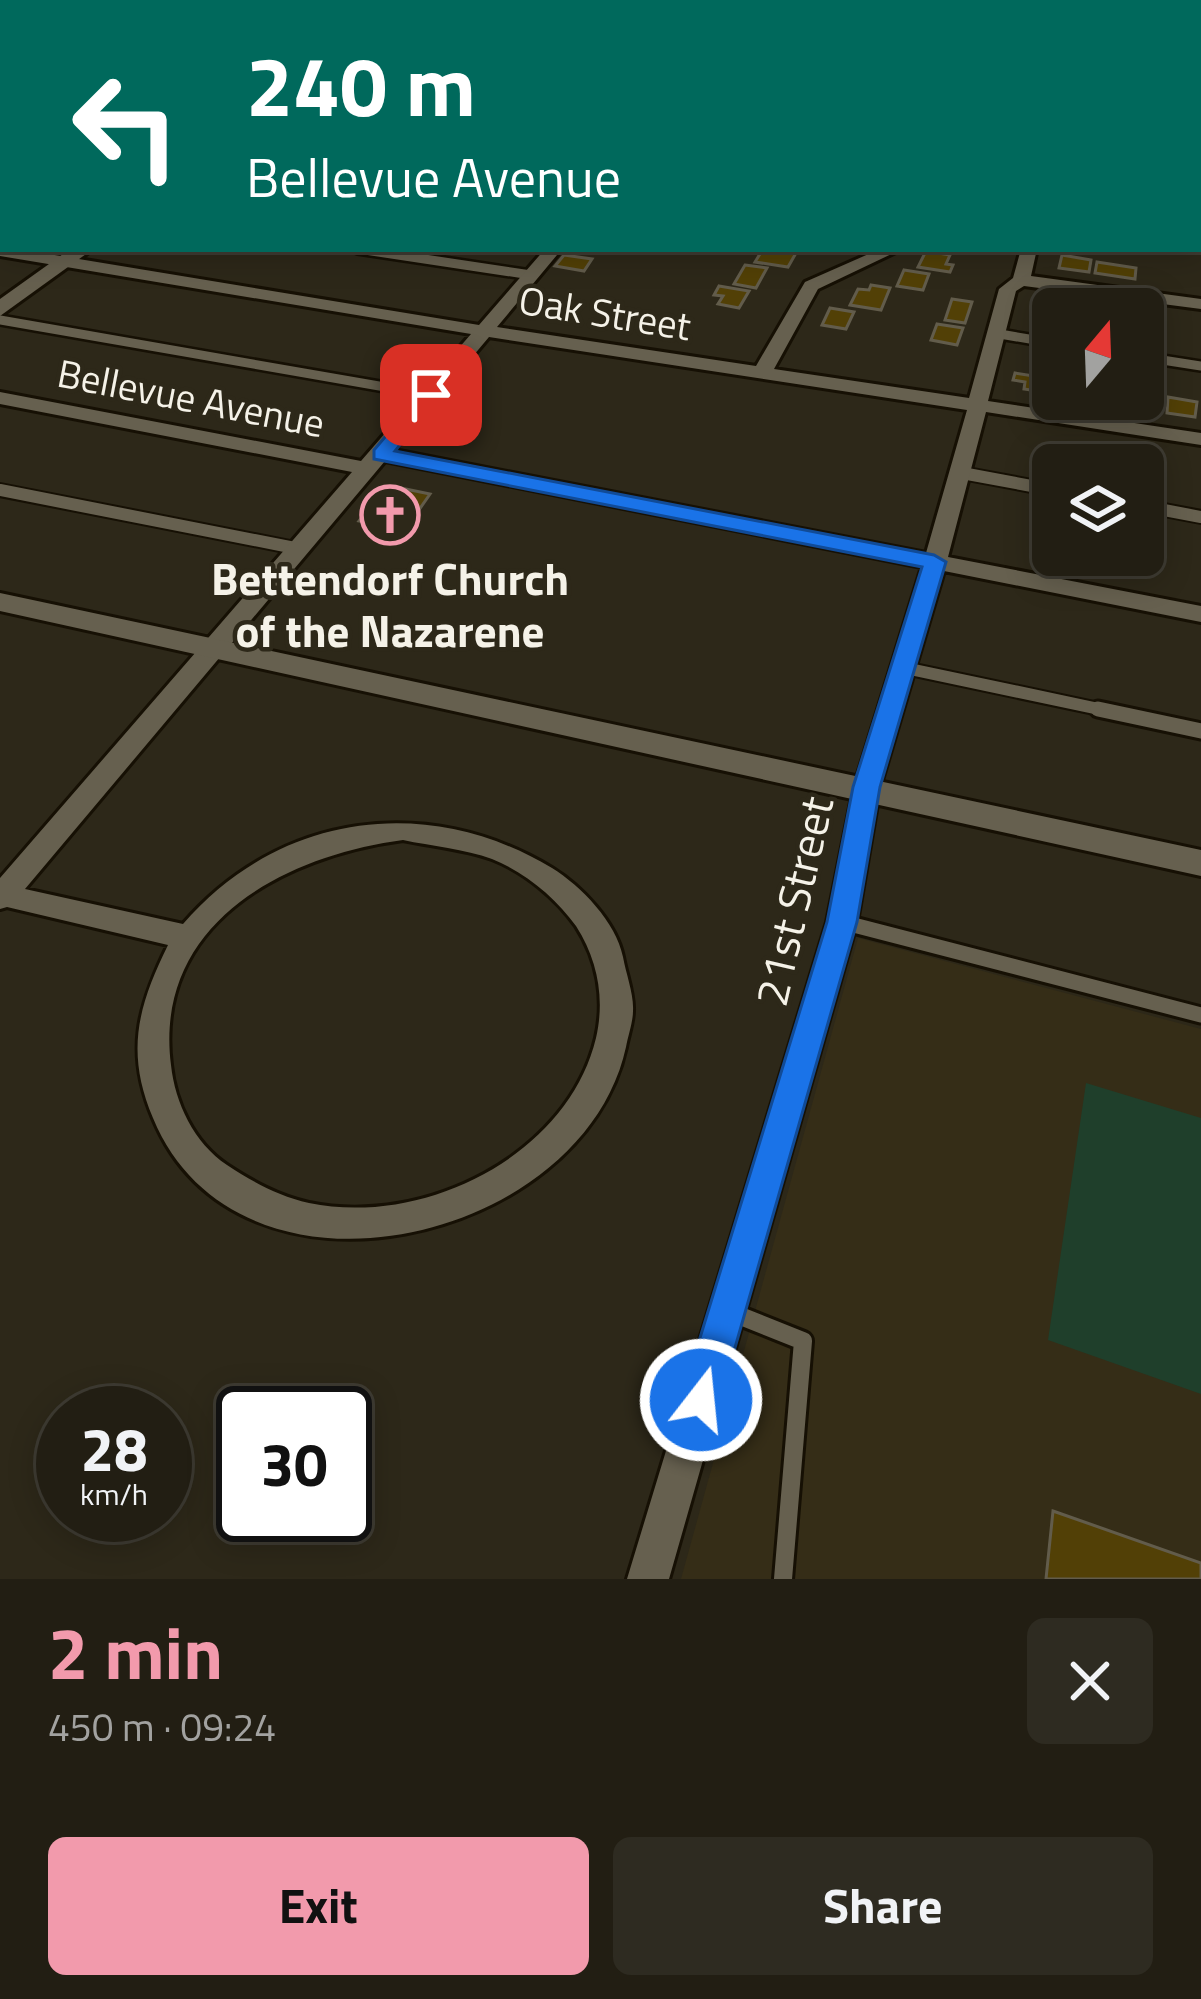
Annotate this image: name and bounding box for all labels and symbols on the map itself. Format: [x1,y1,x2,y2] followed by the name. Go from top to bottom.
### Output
[515,270,695,355] street label: Oak Street
[1032,288,1164,420] north arrow
[53,343,330,452] street label: Bellevue Avenue
[380,344,482,446] pin
[359,484,421,546] church icon: Bettendorf Church of the Nazarene
[211,544,569,664] place label: Bettendorf Church of the Nazarene
[736,789,850,1012] street label: 21st Street
[638,1337,764,1463] position arrow
[216,1386,372,1542] speed limit sign: 30

